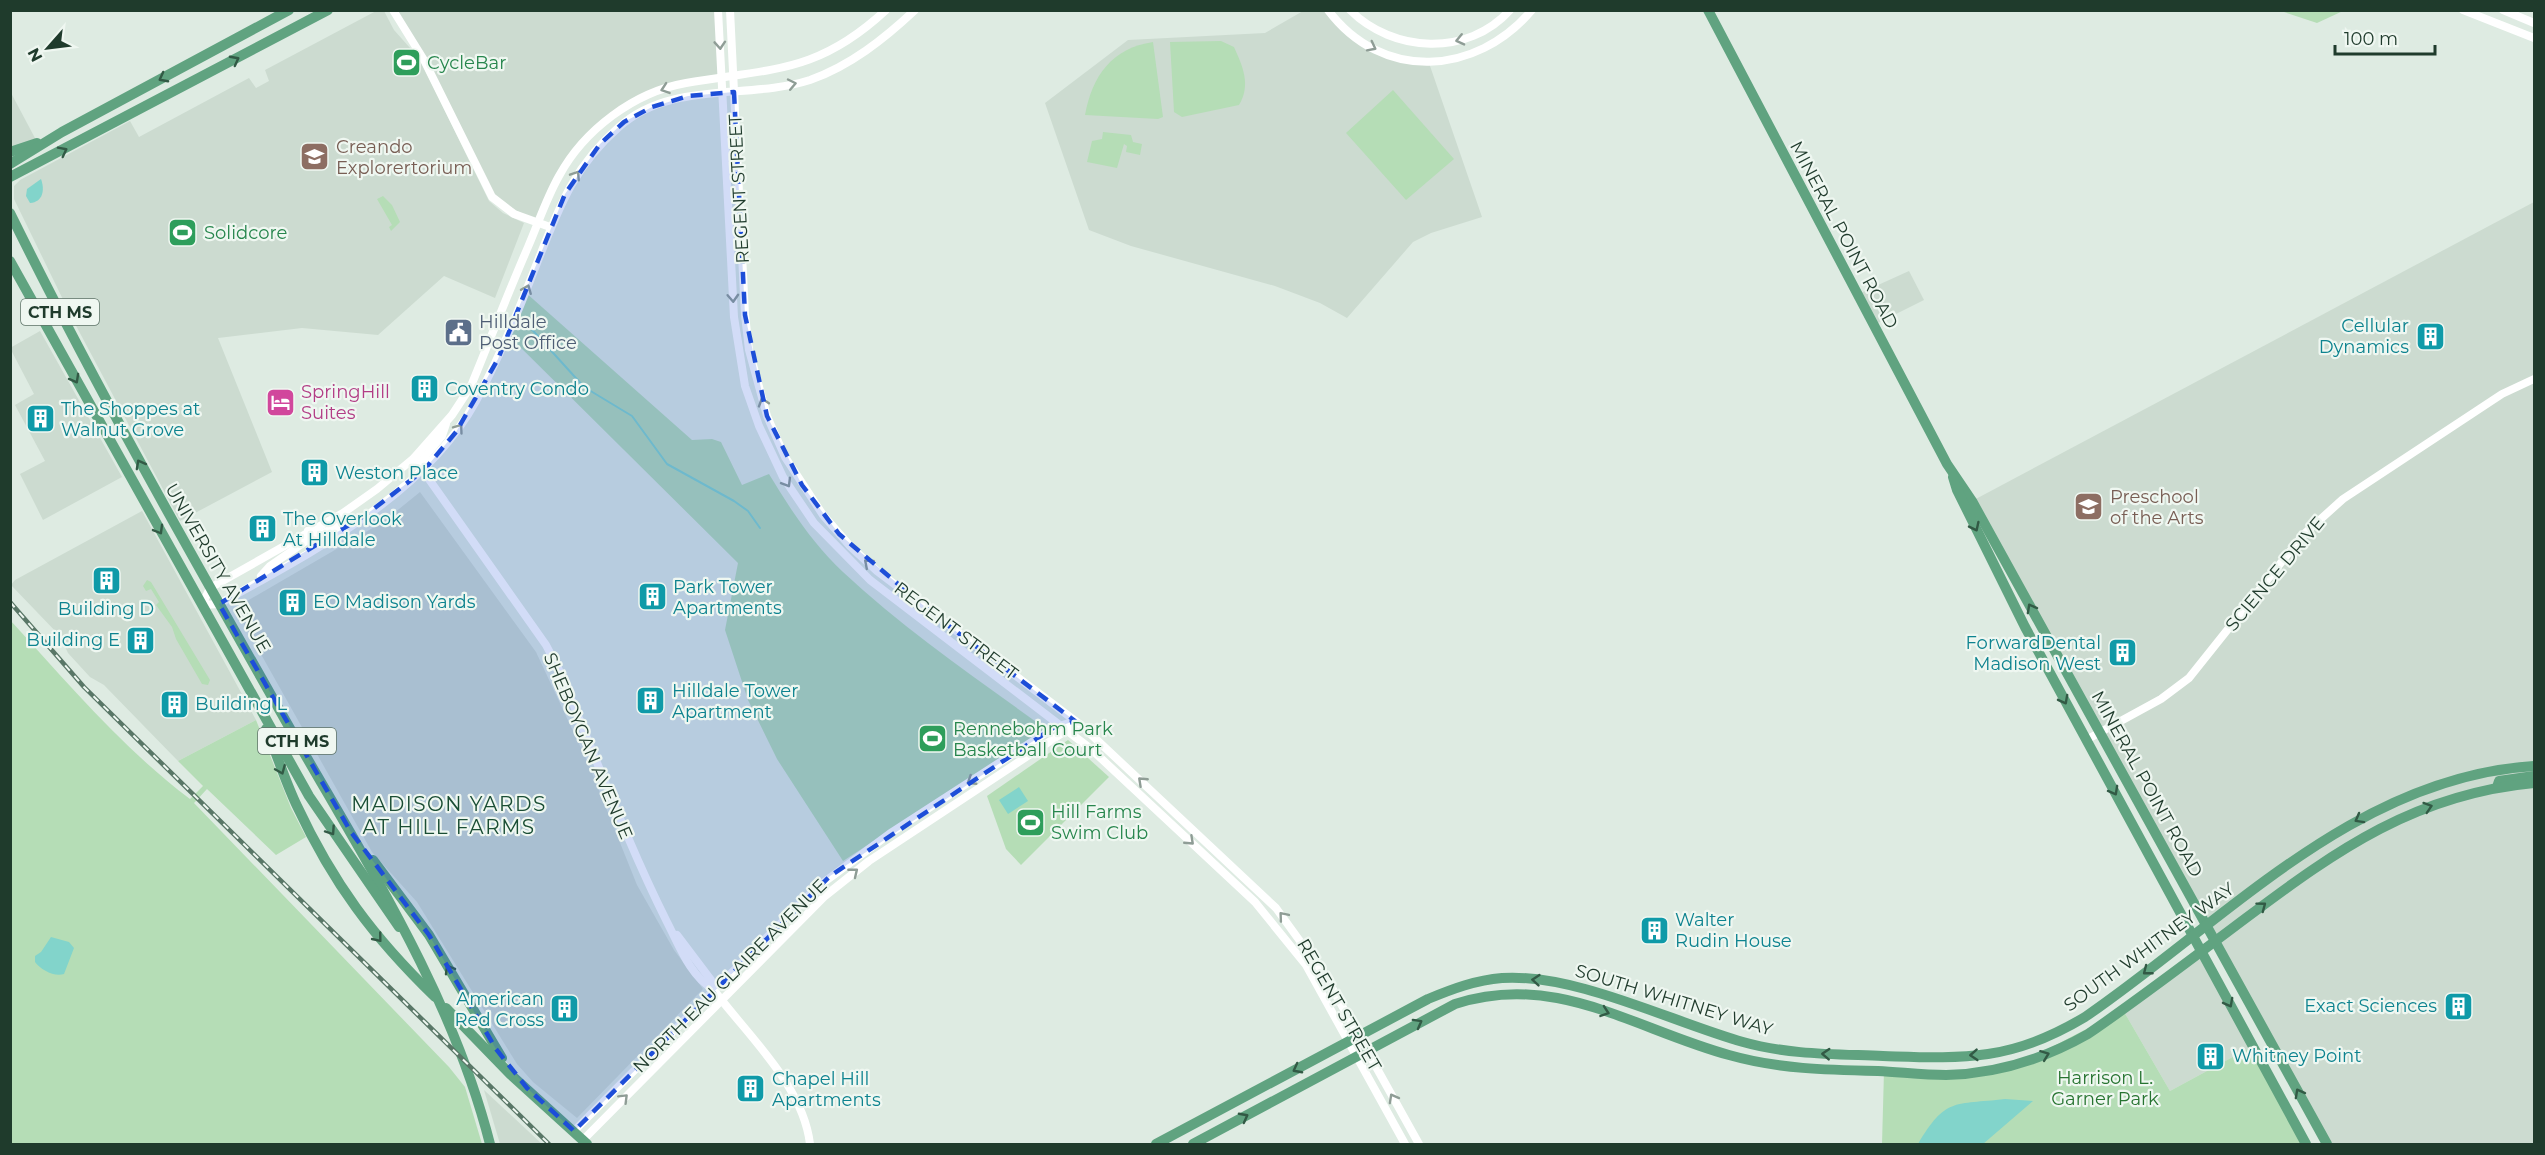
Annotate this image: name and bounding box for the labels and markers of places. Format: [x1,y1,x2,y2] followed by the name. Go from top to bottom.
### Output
[390,47,422,79] sports icon: CycleBar
[427,52,506,74] place label: CycleBar
[336,136,472,179] place label: Creando Explorertorium
[299,141,331,173] school or university icon: Creando Explorertorium
[167,217,199,249] sports icon: Solidcore
[204,222,287,244] place label: Solidcore
[479,311,577,354] place label: Hilldale Post Office
[2319,315,2409,358] place label: Cellular Dynamics
[442,316,474,348] public building icon: Hilldale Post Office
[2414,320,2446,352] building icon: Cellular Dynamics
[408,373,440,405] building icon: Coventry Condo
[445,378,589,400] place label: Coventry Condo
[301,381,390,424] place label: SpringHill Suites
[264,386,296,418] hotel icon: SpringHill Suites
[61,398,200,441] place label: The Shoppes at Walnut Grove
[24,403,56,435] building icon: The Shoppes at Walnut Grove
[298,457,330,489] building icon: Weston Place
[335,462,458,484] place label: Weston Place
[2110,486,2204,529] place label: Preschool of the Arts
[2073,491,2105,523] school or university icon: Preschool of the Arts
[283,508,402,551] place label: The Overlook At Hilldale
[246,513,278,545] building icon: The Overlook At Hilldale
[90,564,122,596] building icon: Building D
[673,576,782,619] place label: Park Tower Apartments
[636,581,668,613] building icon: Park Tower Apartments
[276,586,308,618] building icon: EO Madison Yards
[313,591,476,613] place label: EO Madison Yards
[58,598,154,620] place label: Building D
[125,624,157,656] building icon: Building E
[26,629,120,651] place label: Building E
[1966,632,2101,675] place label: ForwardDental Madison West
[2106,637,2138,669] building icon: ForwardDental Madison West
[672,680,798,723] place label: Hilldale Tower Apartment
[635,685,667,717] building icon: Hilldale Tower Apartment
[158,688,190,720] building icon: Building L
[195,693,288,715] place label: Building L
[953,718,1113,761] place label: Rennebohm Park Basketball Court
[916,723,948,755] sports icon: Rennebohm Park Basketball Court
[1051,801,1148,844] place label: Hill Farms Swim Club
[1014,806,1046,838] sports icon: Hill Farms Swim Club
[1675,909,1792,952] place label: Walter Rudin House
[1638,914,1670,946] building icon: Walter Rudin House
[455,988,544,1031] place label: American Red Cross
[2442,990,2474,1022] building icon: Exact Sciences
[549,993,581,1025] building icon: American Red Cross
[2304,995,2437,1017] place label: Exact Sciences
[2195,1040,2227,1072] building icon: Whitney Point
[2232,1045,2362,1067] place label: Whitney Point
[772,1068,881,1111] place label: Chapel Hill Apartments
[735,1073,767,1105] building icon: Chapel Hill Apartments

